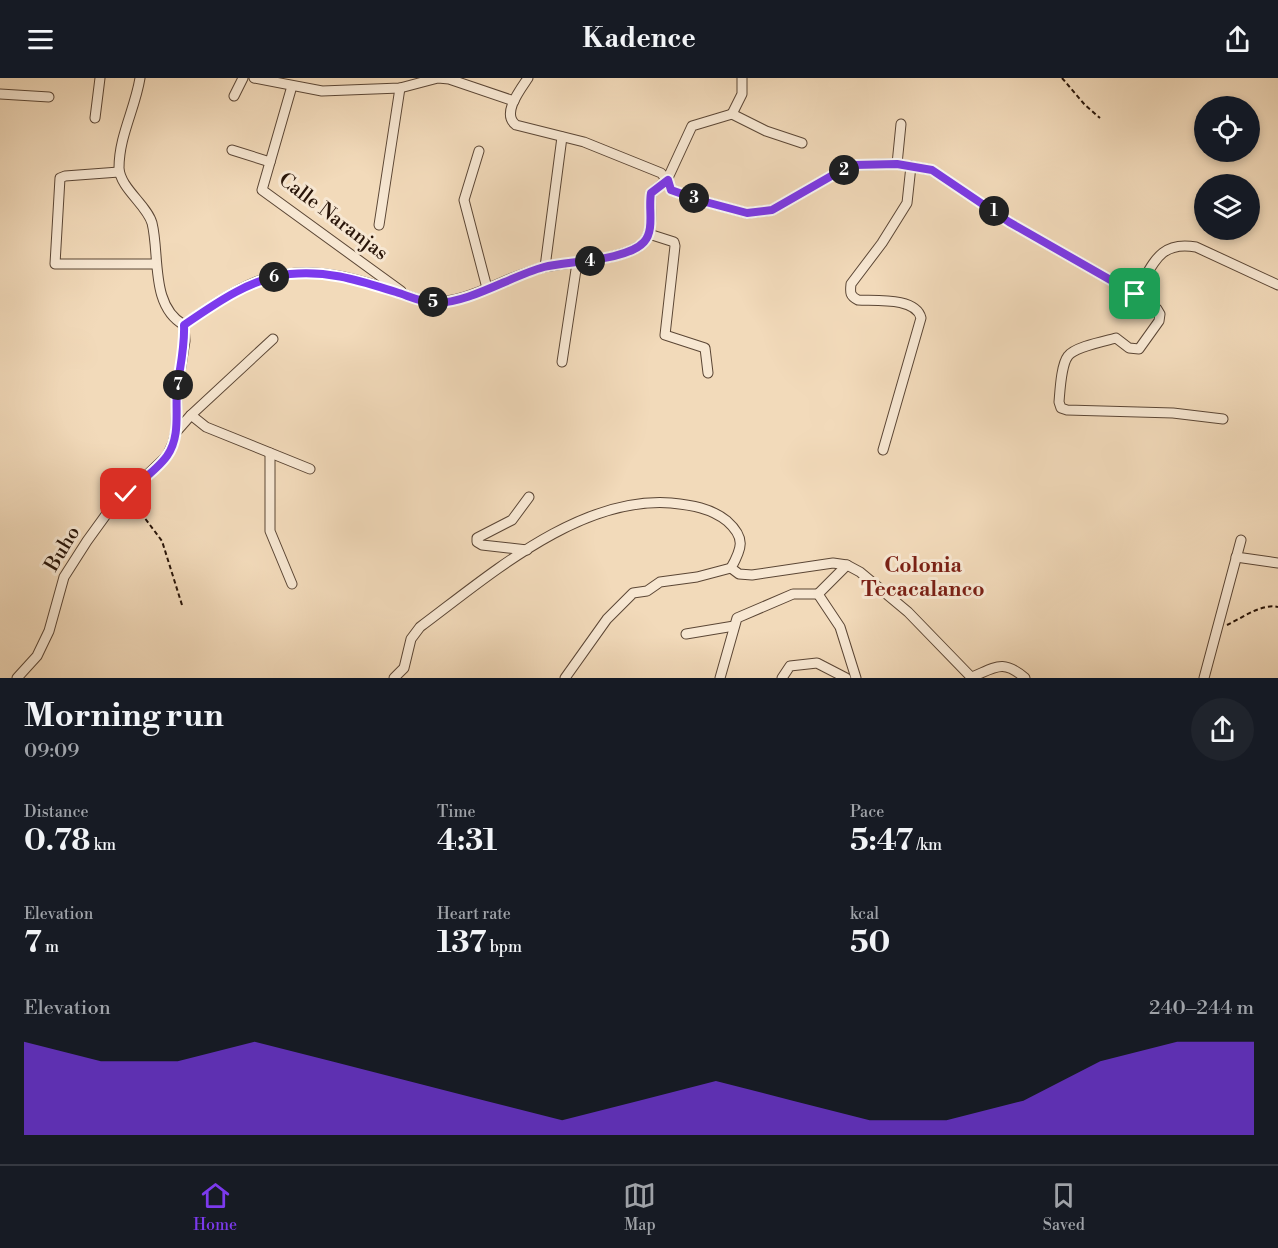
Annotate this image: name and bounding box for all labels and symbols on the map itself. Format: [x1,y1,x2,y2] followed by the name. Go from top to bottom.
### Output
[829,155,859,185] pin: 2
[273,168,393,266] street label: Calle Naranjas
[679,183,709,213] pin: 3
[979,196,1009,226] pin: 1
[575,246,605,276] pin: 4
[259,262,289,292] pin: 6
[1109,268,1160,319] pin
[418,287,448,317] pin: 5
[163,370,193,400] pin: 7
[100,468,151,519] pin
[39,522,86,577] street label: Buho
[861,553,985,603] district label: Colonia Tecacalanco

